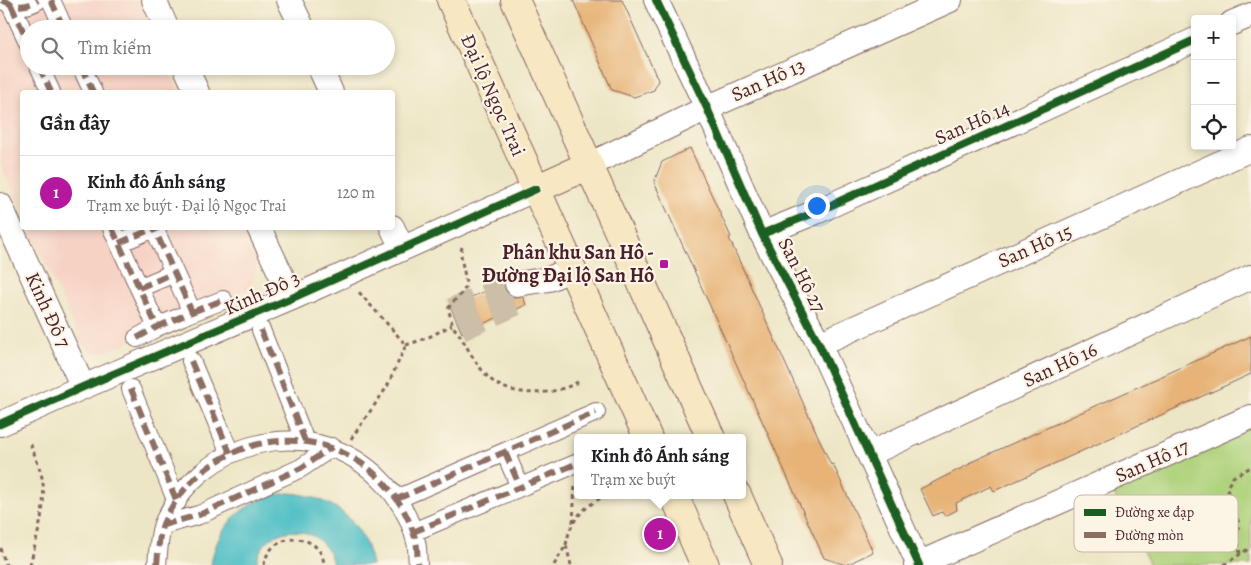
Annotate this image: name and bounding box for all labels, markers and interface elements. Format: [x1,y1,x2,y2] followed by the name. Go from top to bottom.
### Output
[1191,15,1236,150] map controls
[1191,15,1236,60] button: +
[20,20,395,75] search box
[454,30,532,160] street label: Đại lộ Ngọc Trai
[38,34,66,62] icon: search
[78,35,152,61] text: Tìm kiếm
[727,52,809,108] street label: San Hô 13
[1191,60,1236,105] button: −
[930,95,1014,151] street label: San Hô 14
[1191,105,1236,150] button: locate
[40,109,110,137] text: Gần đây
[87,169,225,195] text: Kinh đô Ánh sáng
[53,182,59,204] text: 1
[337,182,375,204] text: 120 m
[804,193,830,219] your location
[87,195,286,217] text: Trạm xe buýt · Đại lộ Ngọc Trai
[994,218,1076,274] street label: San Hô 15
[772,233,833,318] street label: San Hô 27
[482,239,654,289] place label: Phân khu San Hô - Đường Đại lộ San Hô
[658,258,670,270] marker: Phân khu San Hô - Đường Đại lộ San Hô
[220,264,304,322] street label: Kinh Đô 3
[19,268,77,353] street label: Kinh Đô 7
[1018,336,1102,394] street label: San Hô 16
[1111,433,1194,489] street label: San Hô 17
[574,434,746,499] popup
[591,443,729,469] text: Kinh đô Ánh sáng
[591,469,676,491] text: Trạm xe buýt
[1074,495,1238,552] legend
[1115,503,1194,522] text: Đường xe đạp
[644,515,676,553] pin: 1
[1115,526,1184,545] text: Đường mòn

